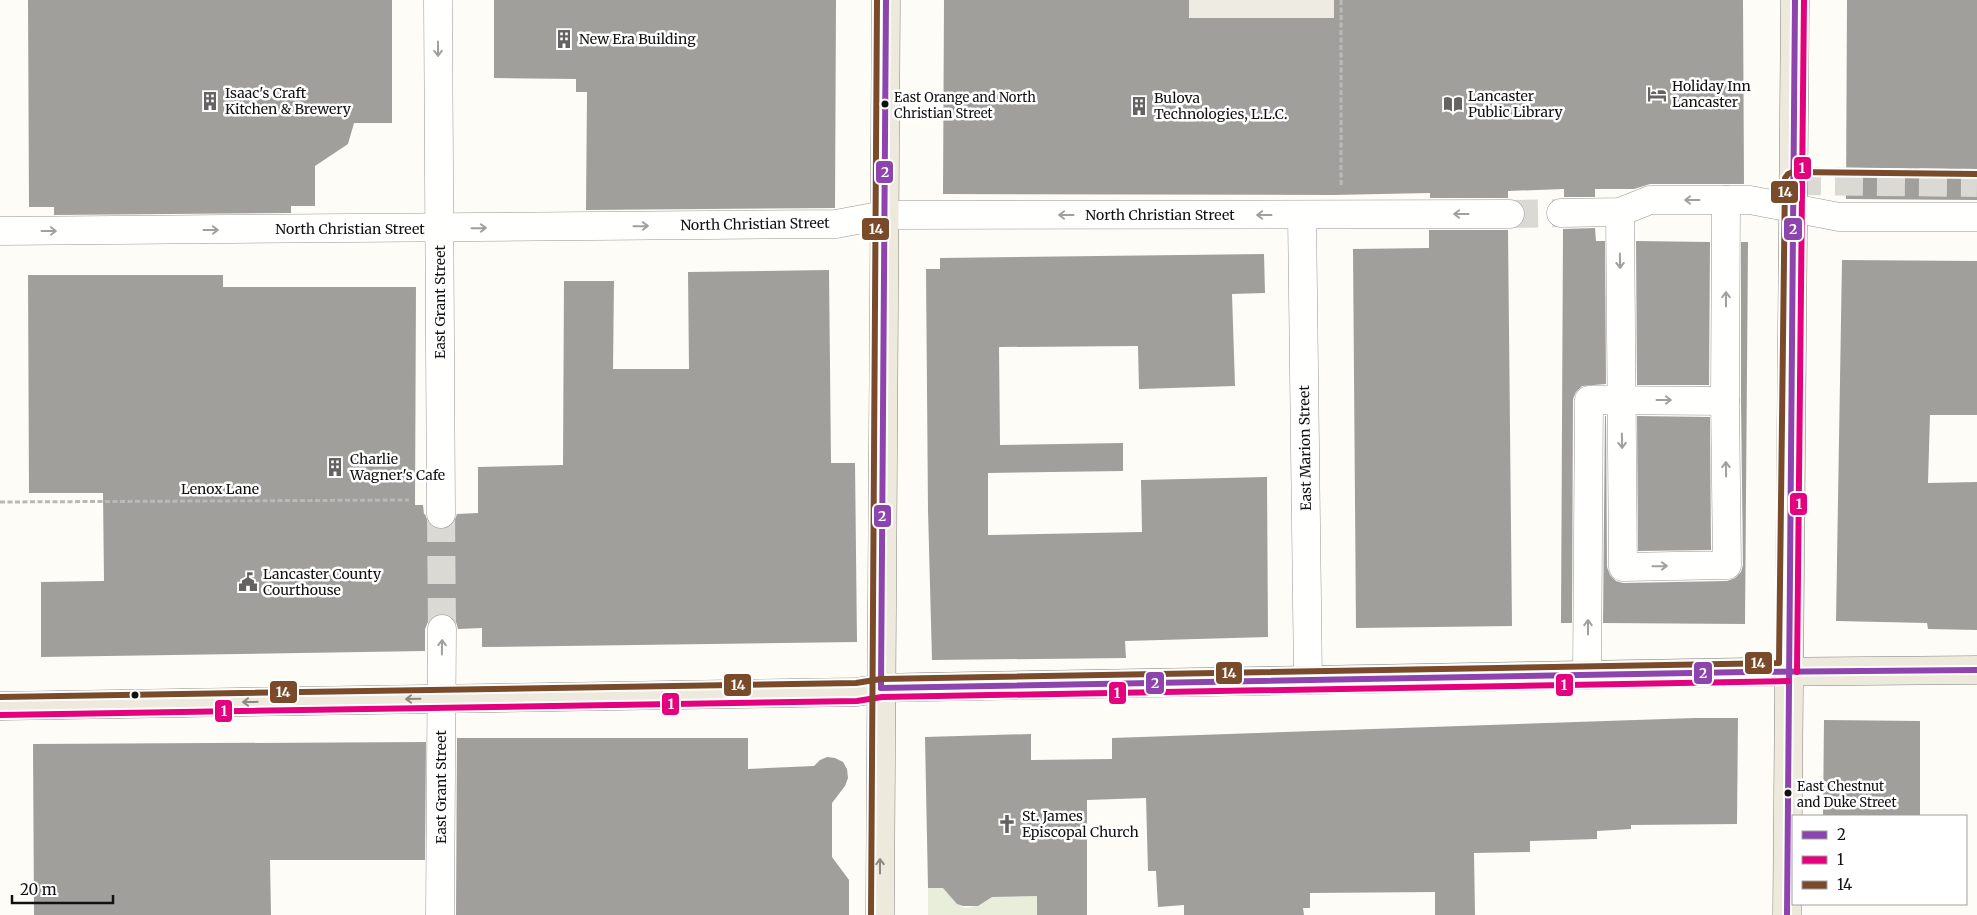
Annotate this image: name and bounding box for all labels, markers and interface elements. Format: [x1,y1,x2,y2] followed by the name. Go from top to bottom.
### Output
[553,28,575,50] building icon: New Era Building
[579,30,696,48] place label: New Era Building
[433,40,443,56] one-way arrow
[1672,77,1751,111] place label: Holiday Inn Lancaster
[1646,83,1668,105] hotel icon: Holiday Inn Lancaster
[225,84,352,118] place label: Isaac's Craft Kitchen & Brewery
[1468,87,1563,121] place label: Lancaster Public Library
[894,89,1036,122] place label: East Orange and North Christian Street
[1154,89,1287,123] place label: Bulova Technologies, L.L.C.
[199,90,221,112] building icon: Isaac's Craft Kitchen & Brewery
[1442,93,1464,115] library icon: Lancaster Public Library
[1128,95,1150,117] building icon: Bulova Technologies, L.L.C.
[880,99,890,109] marker: East Orange and North Christian Street
[1793,156,1812,180] line badge: 1
[1799,159,1806,177] text: 1
[875,160,894,184] line badge: 2
[881,163,889,181] text: 2
[1770,180,1799,204] line badge: 14
[1778,183,1792,201] text: 14
[1684,195,1700,205] one-way arrow
[1085,206,1235,224] street label: North Christian Street
[1453,209,1470,219] one-way arrow
[1058,210,1074,220] one-way arrow
[1256,210,1272,220] one-way arrow
[680,214,830,234] street label: North Christian Street
[861,217,890,241] line badge: 14
[1783,217,1803,241] line badge: 2
[275,220,425,238] street label: North Christian Street
[869,220,883,238] text: 14
[1789,220,1797,238] text: 2
[632,221,649,231] one-way arrow
[470,223,486,233] one-way arrow
[202,225,219,235] one-way arrow
[40,226,56,236] one-way arrow
[431,244,449,359] street label: East Grant Street
[1615,252,1625,269] one-way arrow
[1721,291,1731,307] one-way arrow
[1295,385,1315,511] street label: East Marion Street
[1656,395,1672,405] one-way arrow
[1617,432,1627,449] one-way arrow
[349,450,445,484] place label: Charlie Wagner's Cafe
[324,456,346,478] building icon: Charlie Wagner's Cafe
[1721,461,1731,478] one-way arrow
[181,480,259,498] street label: Lenox Lane
[1789,492,1808,516] line badge: 1
[1796,495,1803,513] text: 1
[873,504,892,528] line badge: 2
[878,507,886,525] text: 2
[1652,561,1668,571] one-way arrow
[263,565,382,599] place label: Lancaster County Courthouse
[237,571,259,593] public building icon: Lancaster County Courthouse
[1583,619,1592,635] one-way arrow
[437,639,447,655] one-way arrow
[1744,651,1773,675] line badge: 14
[1751,654,1765,672] text: 14
[1215,661,1243,685] line badge: 14
[1693,661,1713,685] line badge: 2
[1222,664,1236,682] text: 14
[1699,664,1707,682] text: 2
[1145,671,1165,695] line badge: 2
[723,673,752,697] line badge: 14
[1555,673,1574,697] line badge: 1
[1151,674,1159,692] text: 2
[731,676,745,694] text: 14
[1561,676,1568,694] text: 1
[269,680,298,704] line badge: 14
[1108,681,1127,705] line badge: 1
[276,683,290,701] text: 14
[1114,684,1121,702] text: 1
[130,690,140,700] unlabelled marker
[661,692,680,716] line badge: 1
[405,694,421,704] one-way arrow
[668,695,675,713] text: 1
[242,697,258,707] one-way arrow
[214,699,233,723] line badge: 1
[221,702,228,720] text: 1
[432,729,450,844] street label: East Grant Street
[1797,778,1896,811] place label: East Chestnut and Duke Street
[1783,788,1793,798] marker: East Chestnut and Duke Street
[1022,807,1139,841] place label: St. James Episcopal Church
[996,813,1018,835] church icon: St. James Episcopal Church
[1792,815,1967,905] legend
[1837,825,1846,844] text: 2
[1837,850,1844,869] text: 1
[875,859,885,875] one-way arrow
[12,872,114,904] scale bar
[1837,875,1852,894] text: 14
[20,880,57,899] text: 20 m

